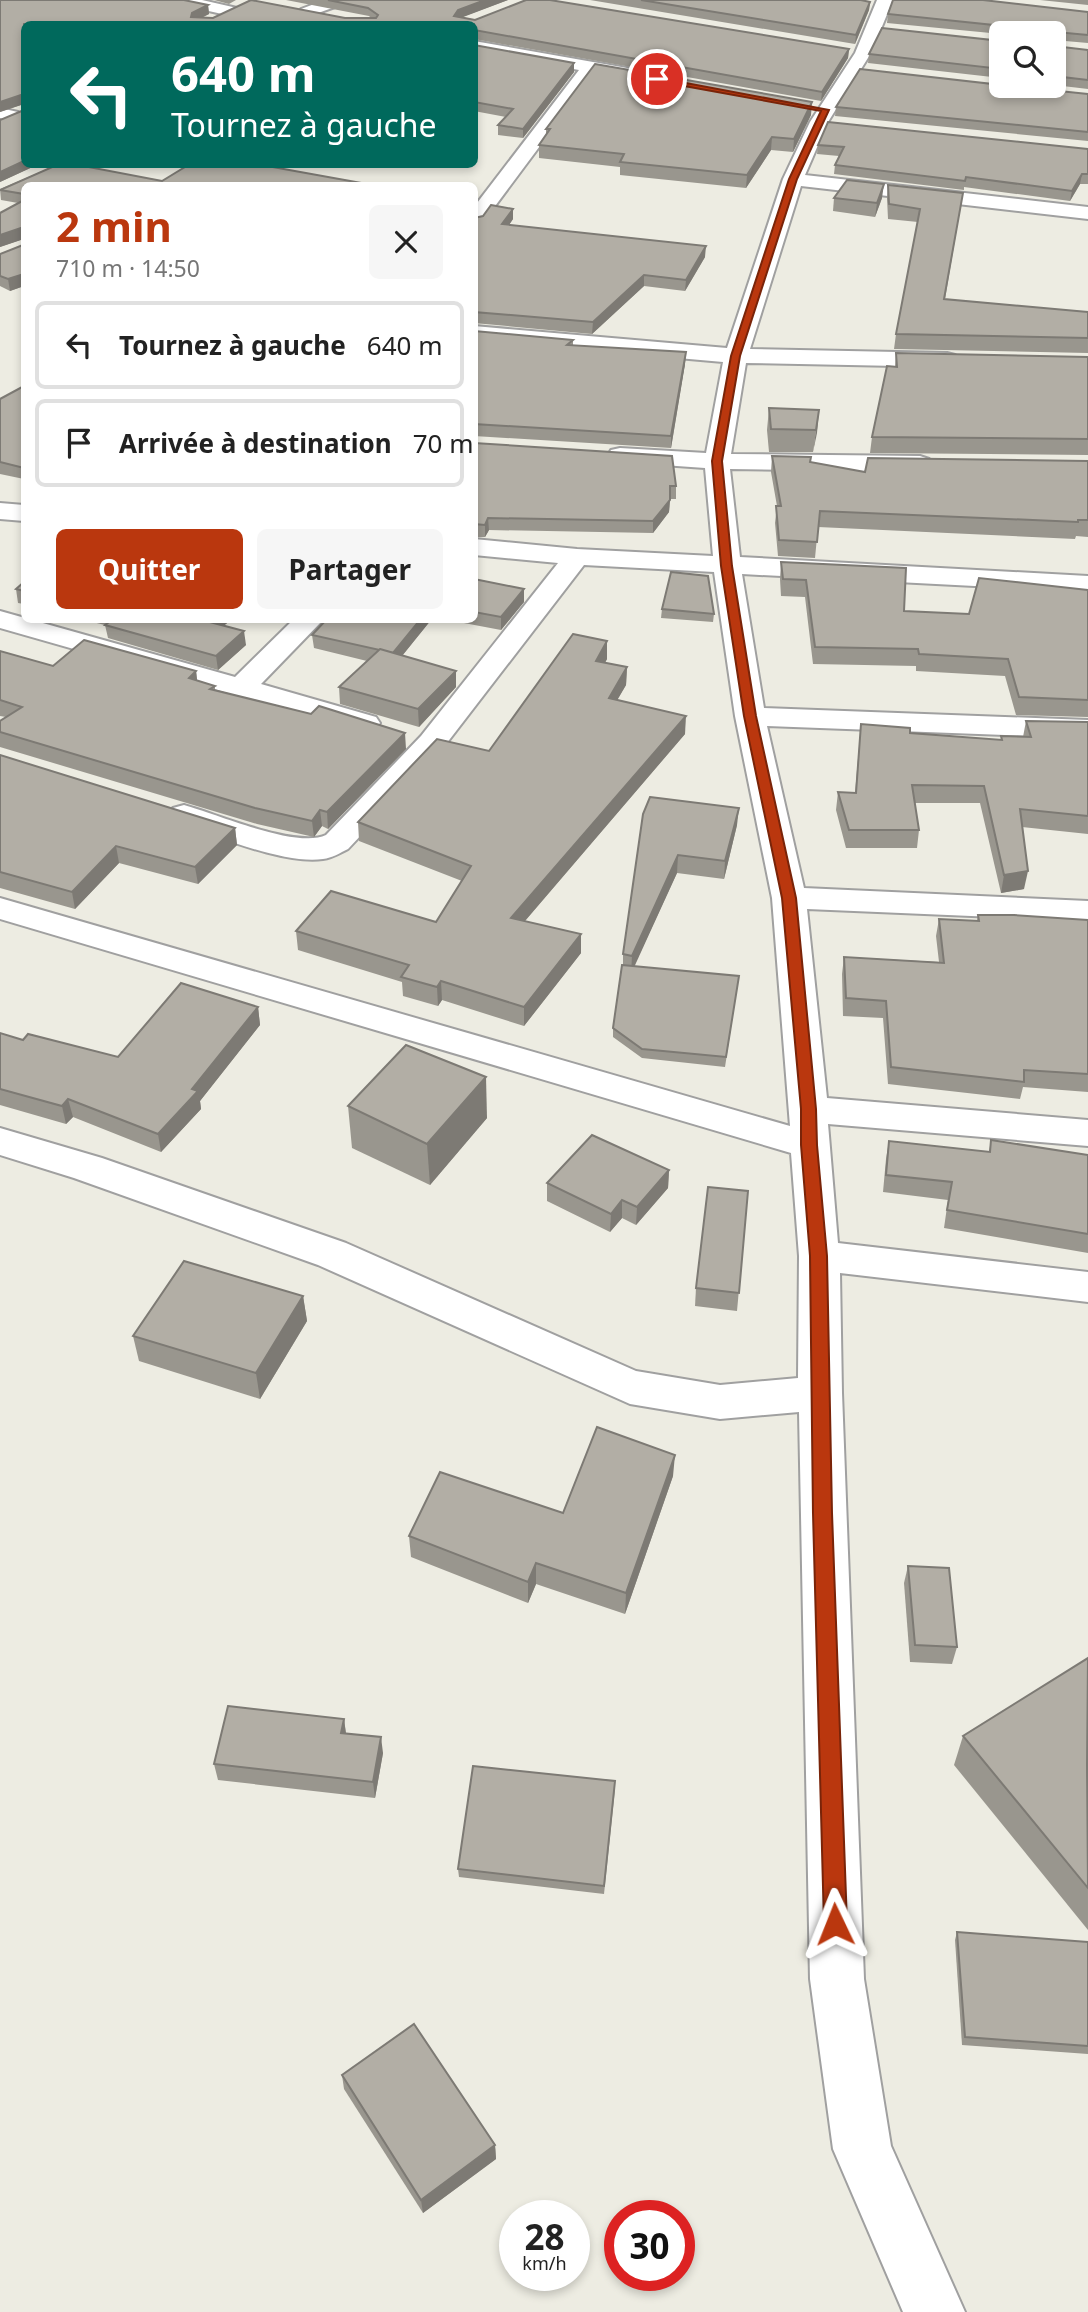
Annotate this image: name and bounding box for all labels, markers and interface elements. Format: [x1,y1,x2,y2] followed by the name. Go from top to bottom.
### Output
[989,21,1066,98] map controls
[989,21,1066,98] button: search
[171,40,316,106] text: 640 m
[56,49,147,140] icon: left
[627,49,687,109] pin
[638,60,676,98] icon: arrive
[171,103,437,146] text: Tournez à gauche
[56,197,172,254] text: 2 min
[369,205,443,279] button: close
[56,252,200,284] text: 710 m · 14:50
[60,326,98,364] icon: left
[119,327,346,363] text: Tournez à gauche
[367,327,442,363] text: 640 m
[60,424,98,462] icon: arrive
[119,425,392,461] text: Arrivée à destination
[413,425,474,461] text: 70 m
[56,529,243,609] button: Quitter
[257,529,443,609] button: Partager
[798,1887,872,1961] position arrow
[604,2200,695,2291] speed limit sign: 30
[524,2213,565,2260] text: 28
[522,2251,567,2275] text: km/h

